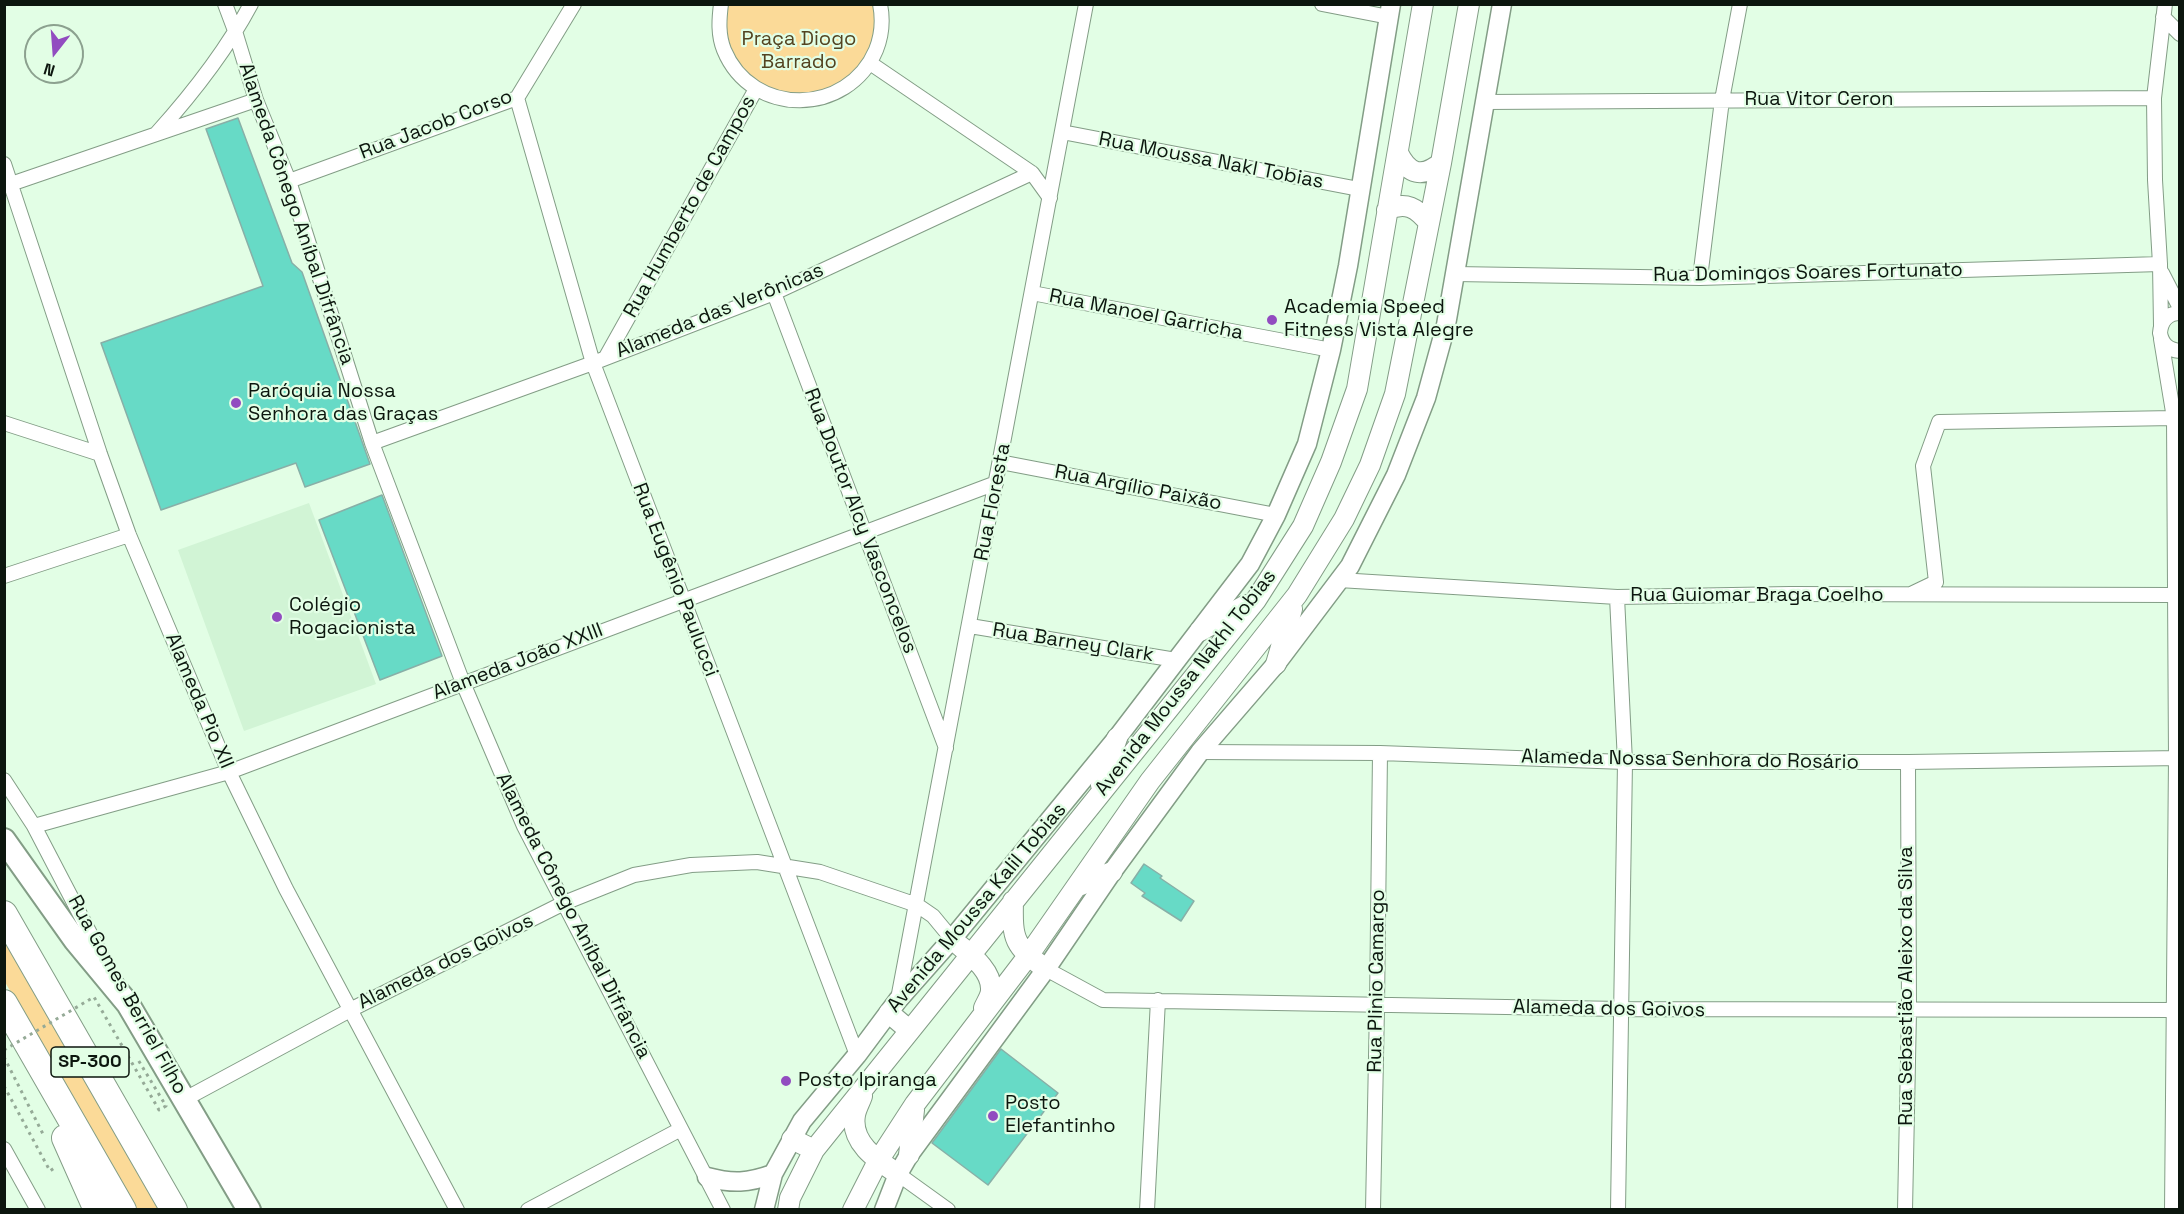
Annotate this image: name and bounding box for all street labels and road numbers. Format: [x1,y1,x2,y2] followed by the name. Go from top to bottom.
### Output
[233,60,359,368] street label: Alameda Cônego Aníbal Difrância
[356,85,516,165] street label: Rua Jacob Corso
[1744,88,1894,112] street label: Rua Vitor Ceron
[619,92,761,322] street label: Rua Humberto de Campos
[1097,127,1325,195] street label: Rua Moussa Nakl Tobias
[613,258,827,364] street label: Alameda das Verônicas
[1653,258,1963,288] street label: Rua Domingos Soares Fortunato
[1047,284,1245,346] street label: Rua Manoel Garricha
[798,385,922,657] street label: Rua Doutor Alcy Vasconcelos
[970,441,1016,563] street label: Rua Floresta
[1052,460,1224,516] street label: Rua Argílio Paixão
[627,480,723,680] street label: Rua Eugênio Paulucci
[1090,565,1282,801] street label: Avenida Moussa Nakhl Tobias
[1630,584,1884,608] street label: Rua Guiomar Braga Coelho
[991,618,1155,668] street label: Rua Barney Clark
[430,619,606,705] street label: Alameda João XXIII
[160,630,238,772] street label: Alameda Pio XII
[1521,745,1859,775] street label: Alameda Nossa Senhora do Rosário
[490,769,656,1063] street label: Alameda Cônego Aníbal Difrância
[882,798,1072,1018] street label: Avenida Moussa Kalil Tobias
[1895,846,1919,1126] street label: Rua Sebastião Aleixo da Silva
[1363,889,1391,1073] street label: Rua Plinio Camargo
[62,891,192,1099] street label: Rua Gomes Berriel Filho
[354,909,538,1015] street label: Alameda dos Goivos
[1513,995,1705,1023] street label: Alameda dos Goivos
[51,1047,129,1077] road number: SP-300

